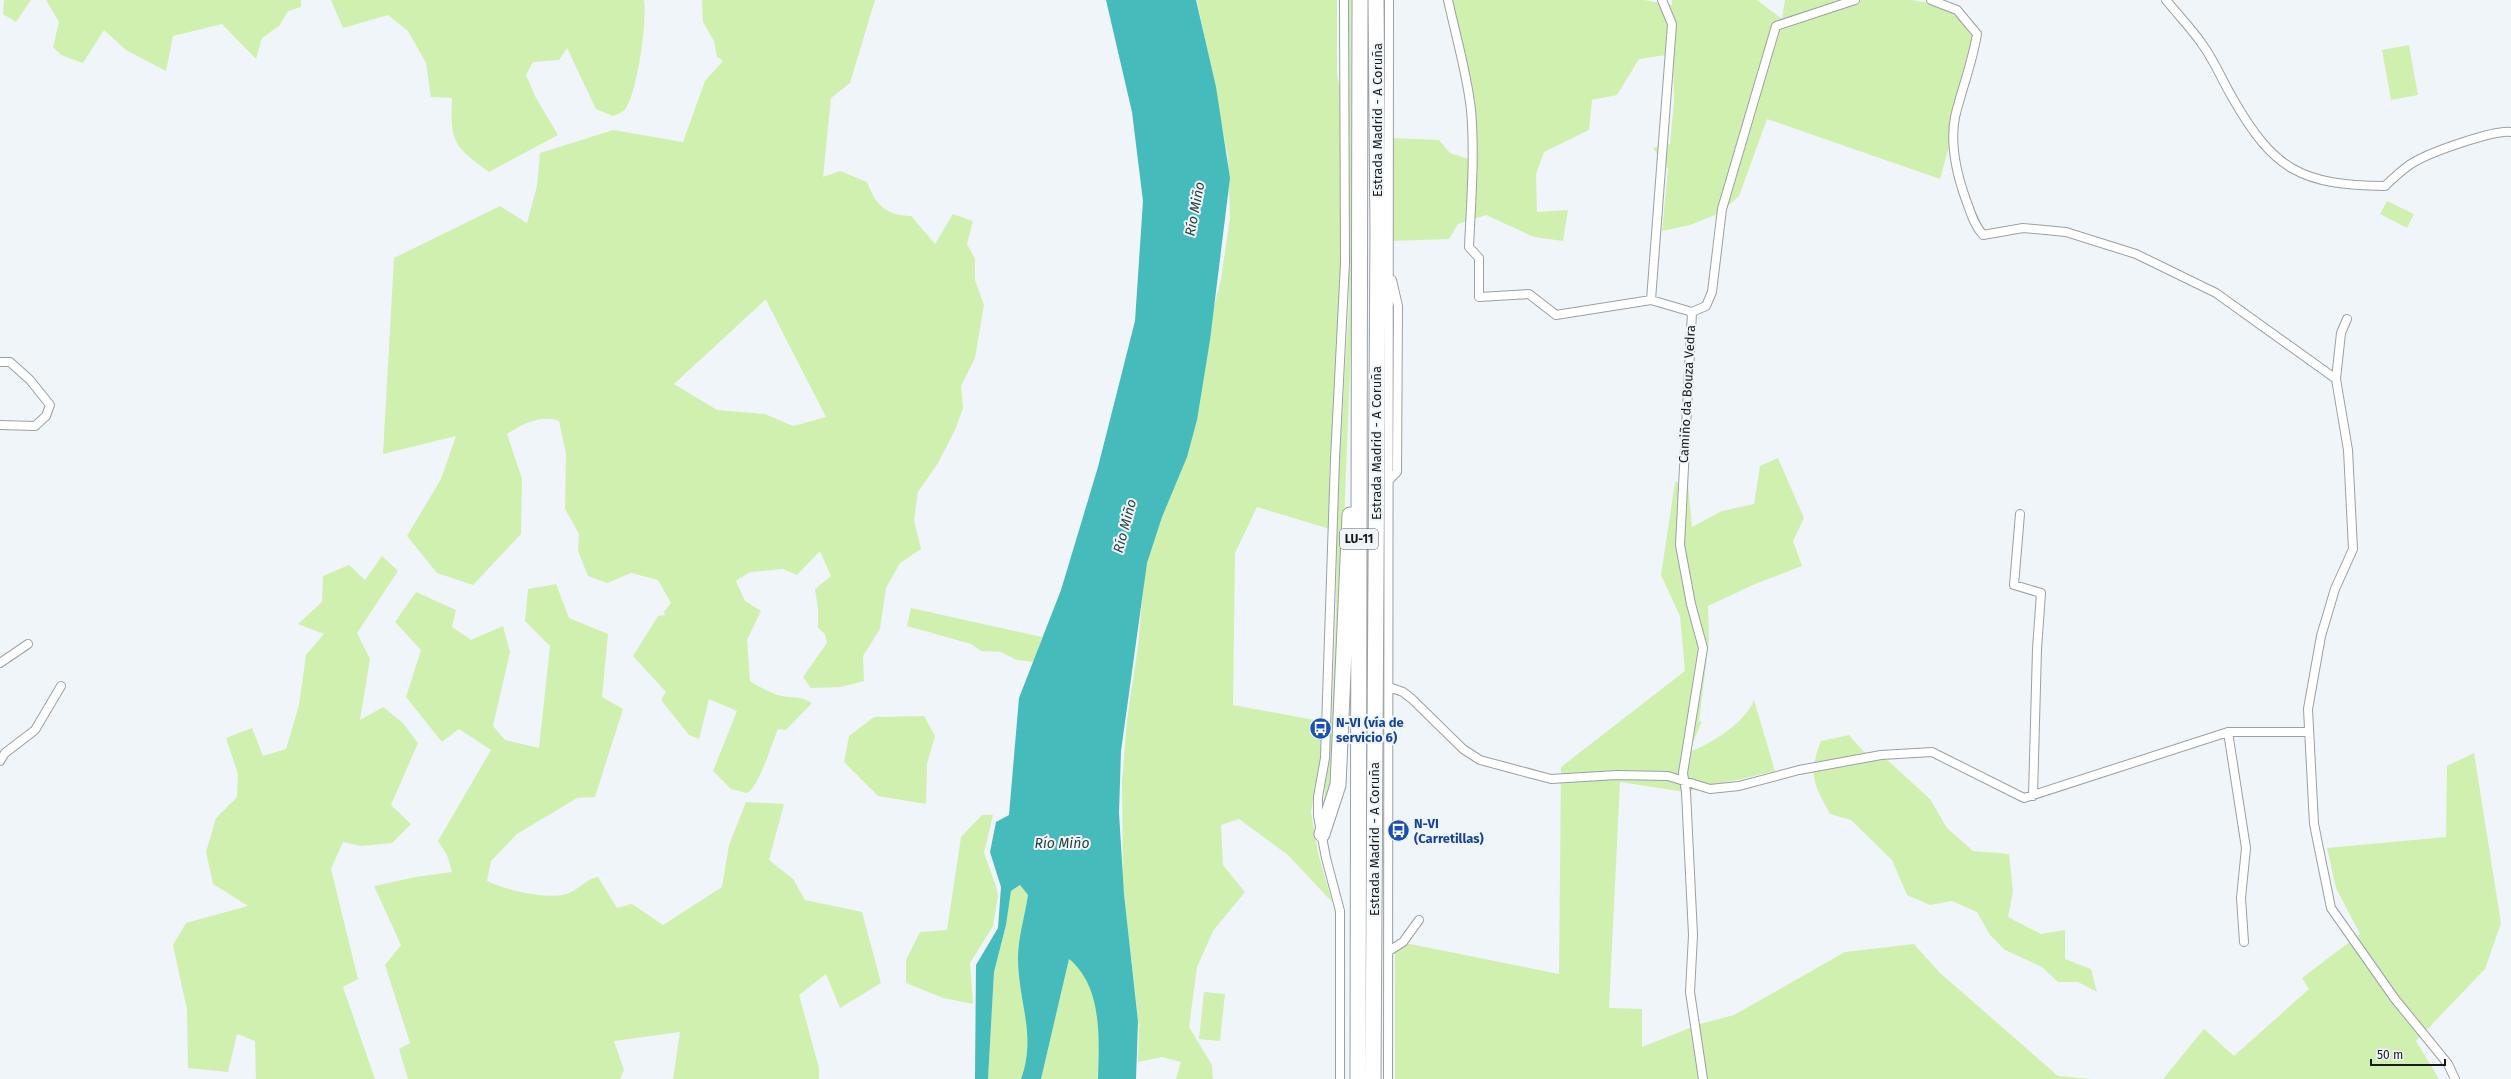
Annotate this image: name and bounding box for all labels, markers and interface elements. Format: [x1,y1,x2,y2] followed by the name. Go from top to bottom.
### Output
[1370,43,1385,197] street label: Estrada Madrid - A Coruña
[1181,180,1209,238] water label: Río Miño
[1676,324,1698,464] street label: Camiño da Bouza Vedra
[1369,366,1384,520] street label: Estrada Madrid - A Coruña
[1110,497,1140,555] water label: Río Miño
[1340,529,1378,549] road number: LU-11
[1336,715,1404,745] place label: N-VI (vía de servicio 6)
[1308,716,1334,742] bus stop icon: N-VI (vía de servicio 6)
[1367,762,1382,916] street label: Estrada Madrid - A Coruña
[1414,816,1484,846] place label: N-VI (Carretillas)
[1385,817,1411,843] bus stop icon: N-VI (Carretillas)
[1035,835,1089,852] water label: Río Miño
[2371,1041,2445,1067] scale bar
[2377,1048,2403,1062] text: 50 m

